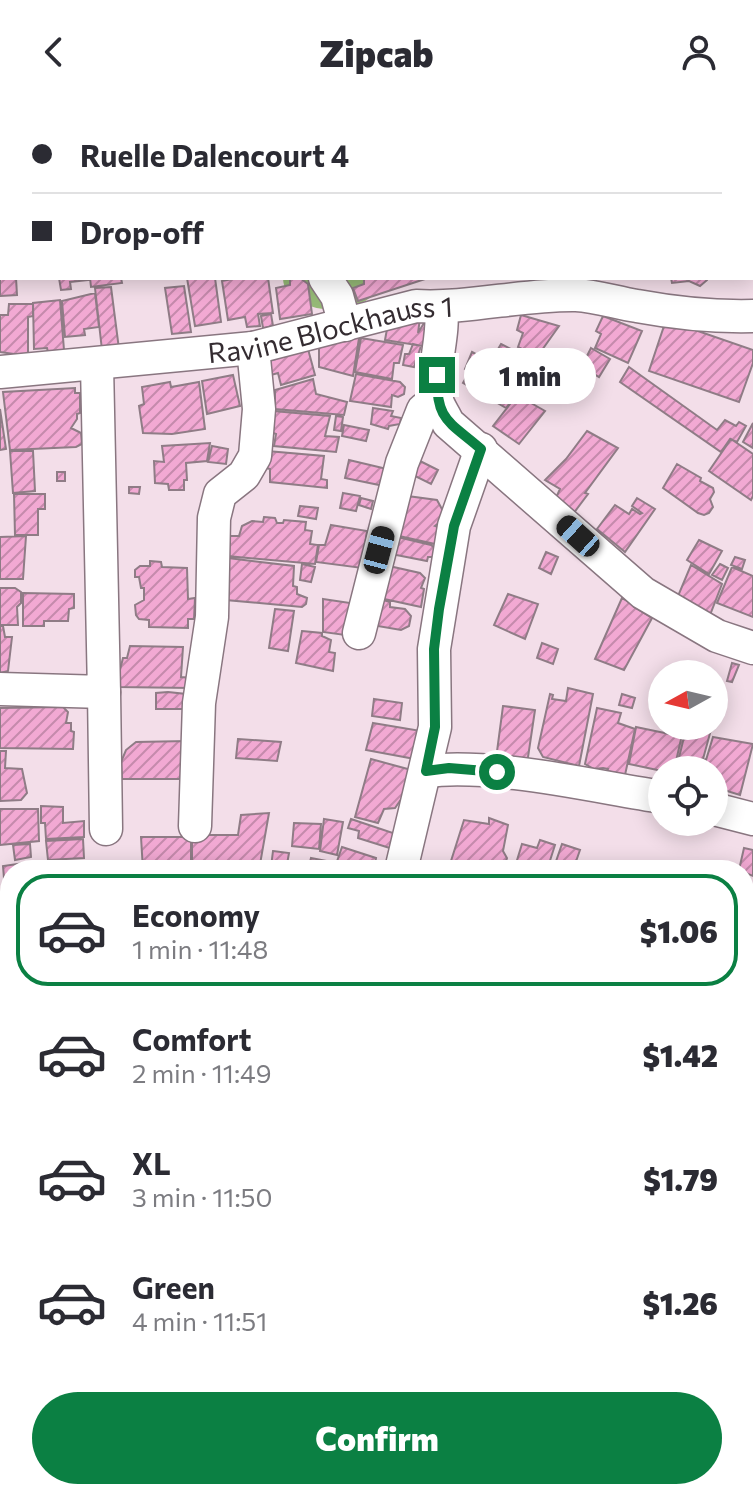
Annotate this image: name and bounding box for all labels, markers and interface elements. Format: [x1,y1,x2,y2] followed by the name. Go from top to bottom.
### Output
[32,30,76,74] icon: back
[319,30,434,74] text: Zipcab
[677,30,721,74] icon: person
[80,136,349,173] text: Ruelle Dalencourt 4
[80,213,204,250] text: Drop-off
[206,289,454,369] street label: Ravine Blockhauss 1
[465,347,597,403] callout: 1 min
[419,357,455,393] route end
[499,360,561,391] text: 1 min
[552,511,604,561] car
[361,524,397,576] car
[648,660,728,740] north arrow
[648,660,728,836] map controls
[479,754,515,790] route start
[648,756,728,836] button: locate
[36,894,108,966] icon: car
[132,896,260,933] text: Economy
[640,912,718,949] text: $1.06
[132,933,268,964] text: 1 min · 11:48
[36,1018,108,1090] icon: car
[132,1020,251,1057] text: Comfort
[642,1036,718,1073] text: $1.42
[132,1057,272,1088] text: 2 min · 11:49
[36,1142,108,1214] icon: car
[132,1144,171,1181] text: XL
[643,1160,718,1197] text: $1.79
[132,1181,272,1212] text: 3 min · 11:50
[36,1266,108,1338] icon: car
[132,1268,215,1305] text: Green
[642,1284,718,1321] text: $1.26
[132,1305,267,1336] text: 4 min · 11:51
[32,1392,722,1484] button: Confirm

